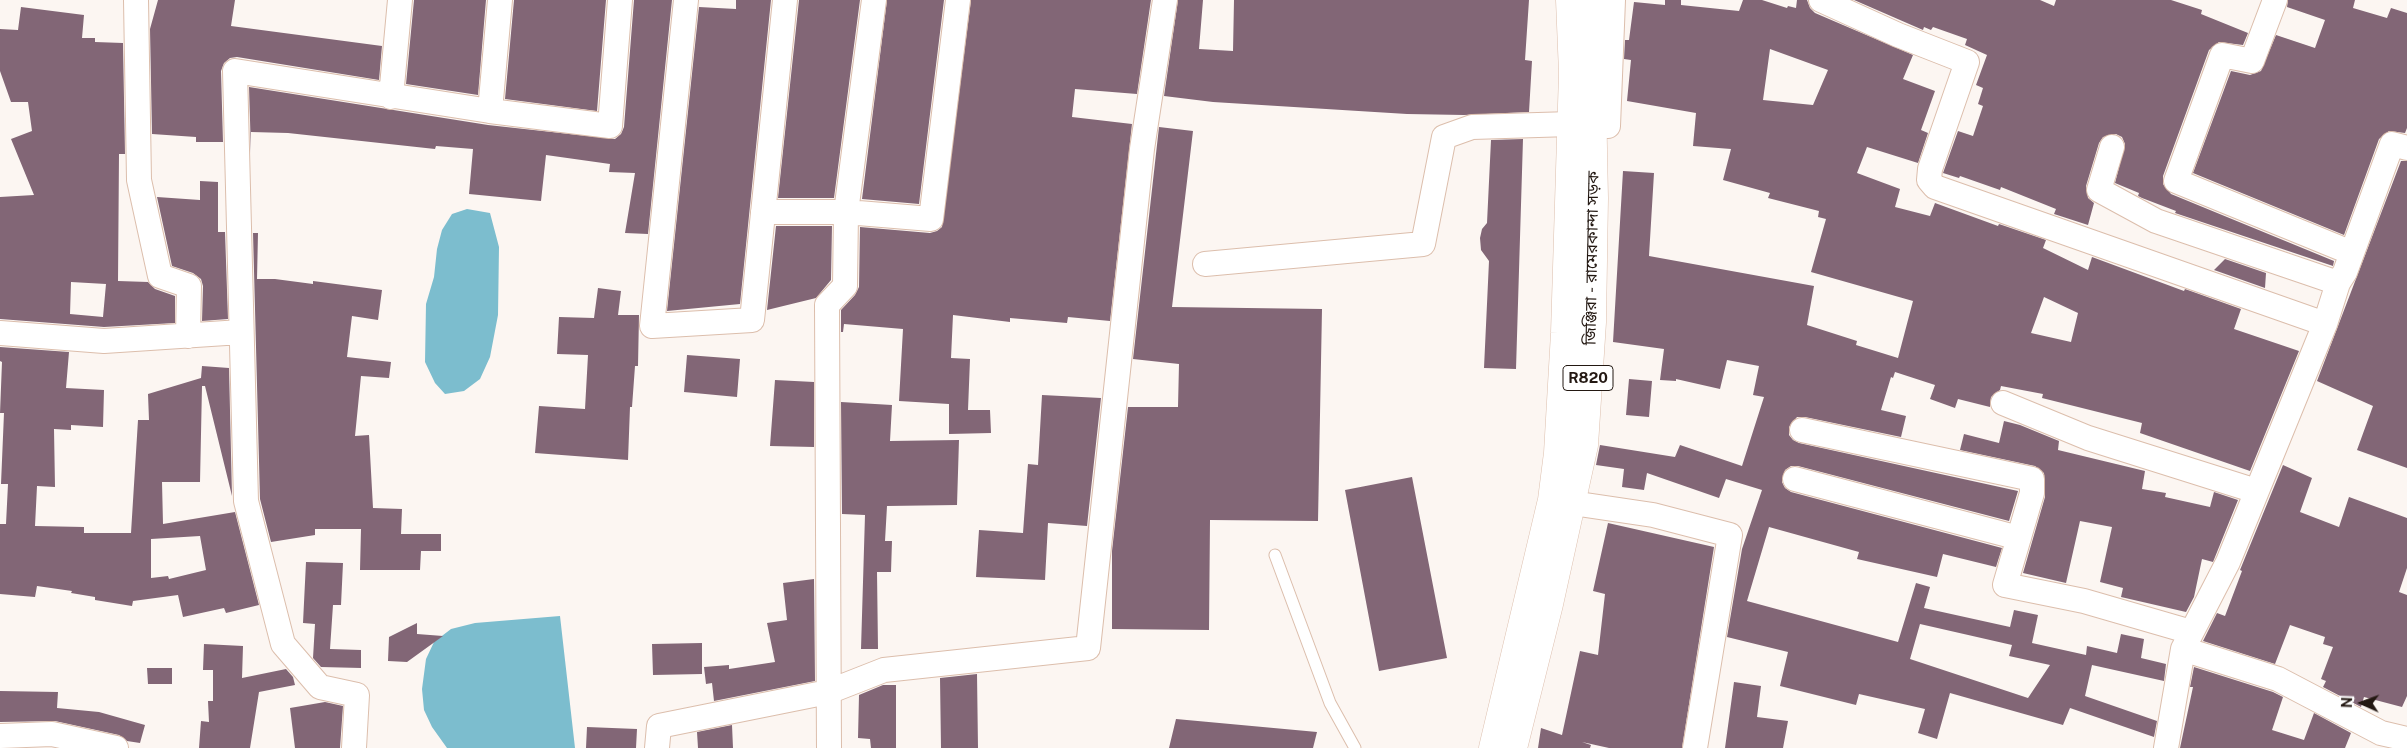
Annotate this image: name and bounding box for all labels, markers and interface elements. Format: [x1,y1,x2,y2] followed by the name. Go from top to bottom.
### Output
[1581,171,1603,345] street label: জিঞ্জিরা - রামেরকান্দা সড়ক
[1563,366,1613,390] road number: R820
[2337,678,2387,728] north arrow
[2339,697,2355,708] text: N

